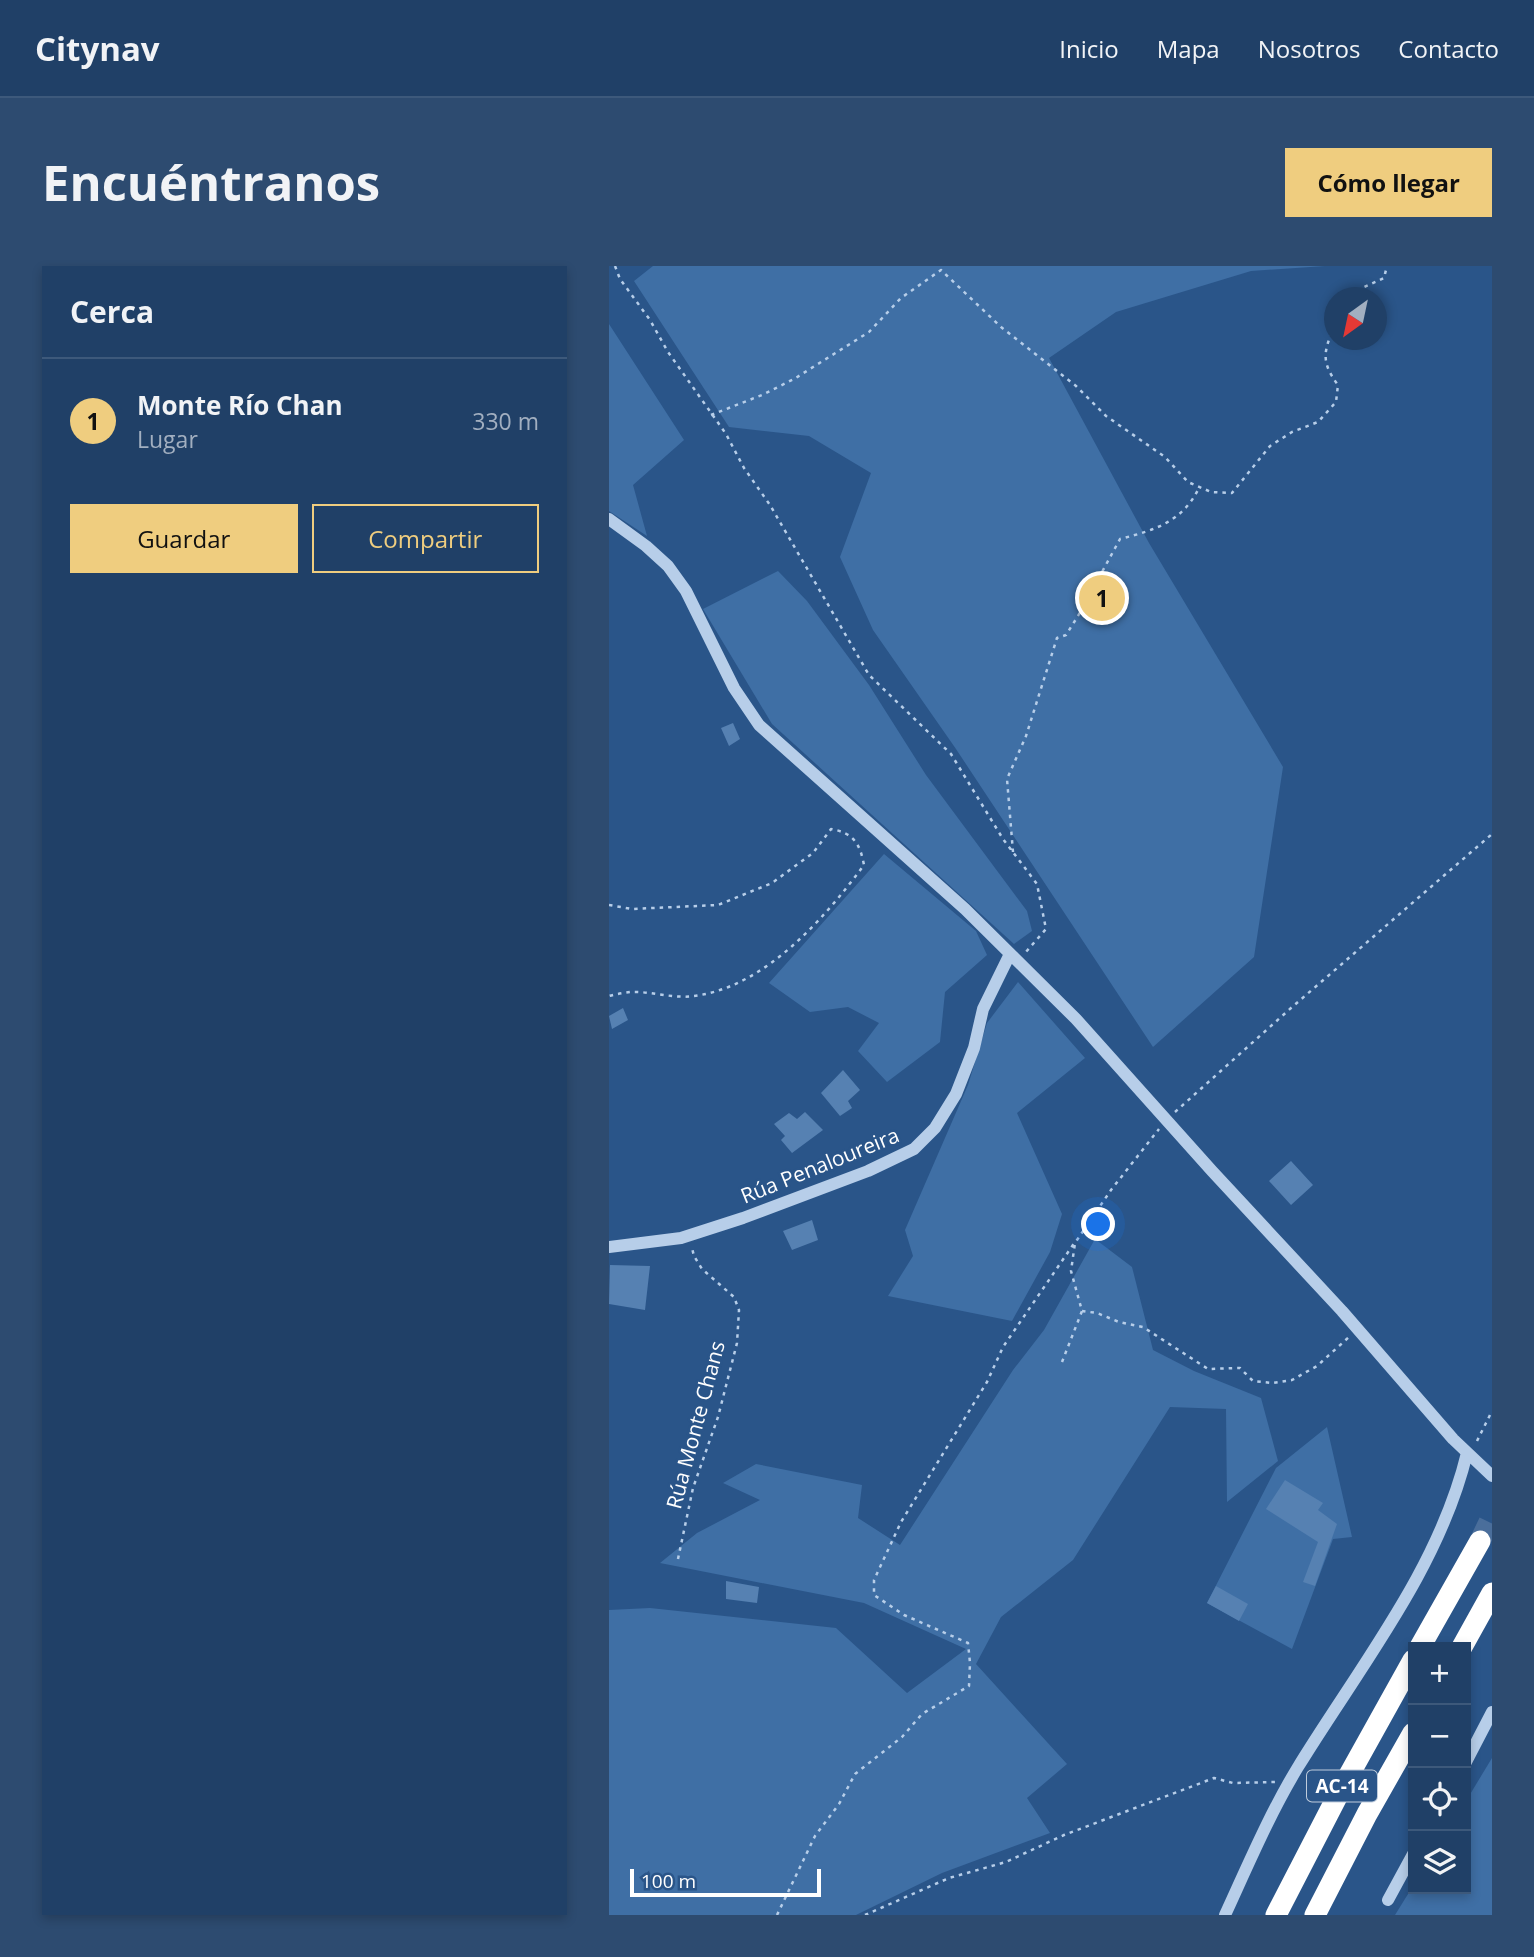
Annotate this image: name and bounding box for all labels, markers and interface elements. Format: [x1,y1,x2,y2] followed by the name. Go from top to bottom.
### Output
[35,26,160,71] text: Citynav
[1059,32,1119,65] text: Inicio
[1157,32,1220,65] text: Mapa
[1258,32,1360,65] text: Nosotros
[1398,32,1499,65] text: Contacto
[1285,148,1492,217] button: Cómo llegar
[42,149,380,215] text: Encuéntranos
[1324,287,1387,350] north arrow
[70,291,154,332] text: Cerca
[137,387,343,423] text: Monte Río Chan
[86,405,100,437] text: 1
[472,405,539,437] text: 330 m
[137,423,198,455] text: Lugar
[70,504,298,573] button: Guardar
[312,504,539,573] button: Compartir
[1079,572,1125,624] pin: 1
[736,1120,903,1210] street label: Rúa Penaloureira
[1081,1207,1115,1241] your location
[659,1338,731,1512] street label: Rúa Monte Chans
[1408,1642,1471,1894] map controls
[1408,1642,1471,1705] button: +
[1408,1705,1471,1768] button: −
[1408,1768,1471,1831] button: locate
[1307,1770,1377,1802] road number: AC-14
[1408,1831,1471,1894] button: layers
[630,1866,821,1898] scale bar
[641,1868,696,1894] text: 100 m

